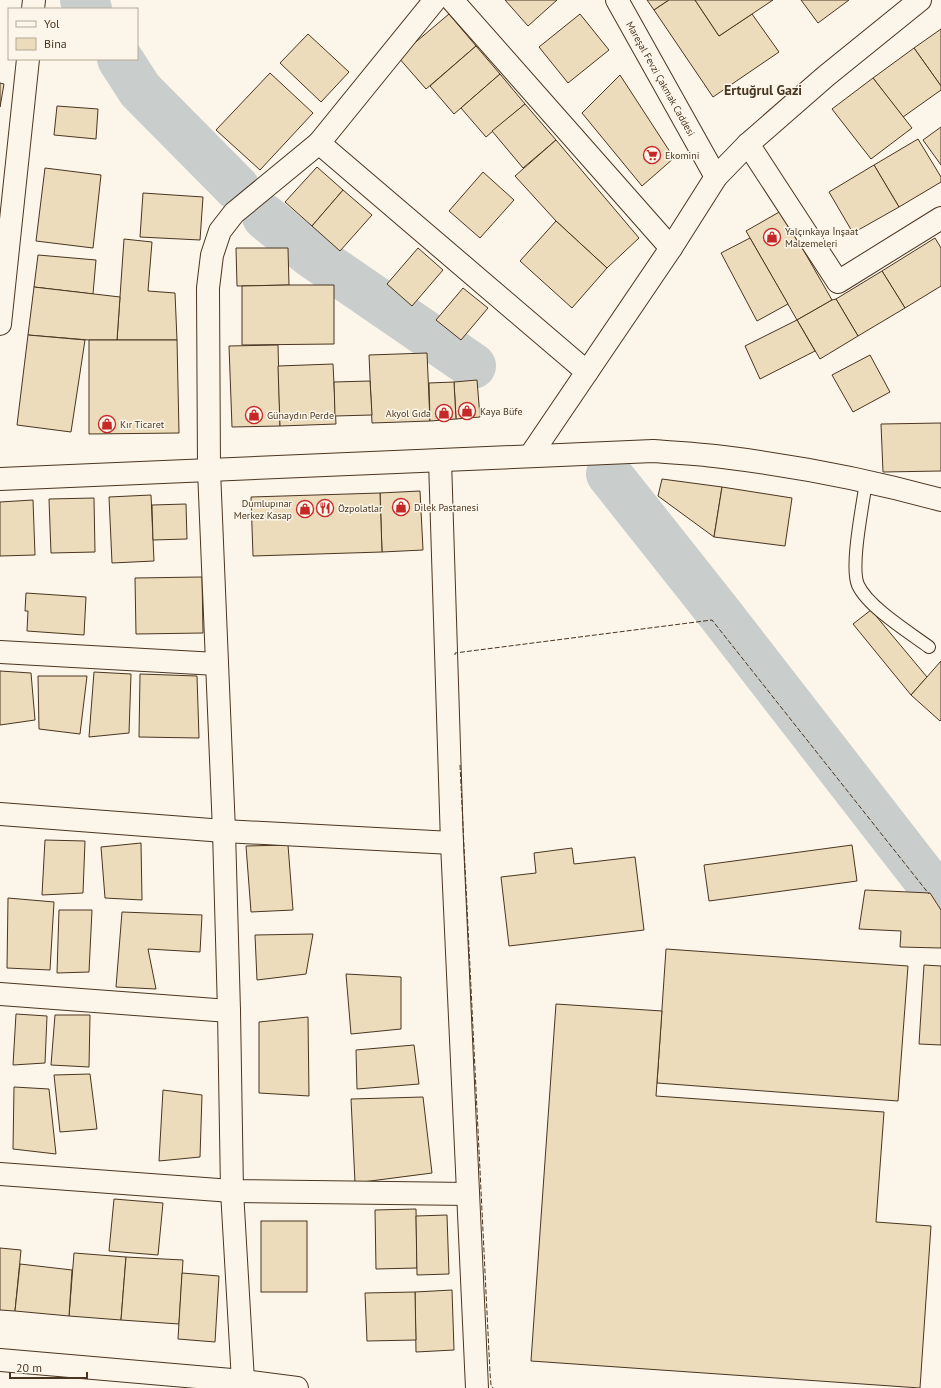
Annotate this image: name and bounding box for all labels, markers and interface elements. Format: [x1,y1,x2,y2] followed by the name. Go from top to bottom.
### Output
[8,8,138,60] legend
[44,16,60,31] text: Yol
[624,19,698,138] street label: Mareşal Fevzi Çakmak Caddesi
[44,36,67,51] text: Bina
[724,81,802,99] district label: Ertuğrul Gazi
[642,145,662,165] supermarket icon: Ekomini
[665,149,699,162] place label: Ekomini
[785,225,859,250] place label: Yalçınkaya İnşaat Malzemeleri
[762,227,782,247] shop icon: Yalçınkaya İnşaat Malzemeleri
[457,401,477,421] shop icon: Kaya Büfe
[434,403,454,423] shop icon: Akyol Gıda
[244,405,264,425] shop icon: Günaydın Perde
[480,405,522,418] place label: Kaya Büfe
[386,407,431,420] place label: Akyol Gıda
[267,409,334,422] place label: Günaydın Perde
[97,414,117,434] shop icon: Kır Ticaret
[120,418,165,431] place label: Kır Ticaret
[234,497,293,522] place label: Dumlupınar Merkez Kasap
[391,497,411,517] shop icon: Dilek Pastanesi
[315,498,335,518] restaurant icon: Özpolatlar
[295,499,315,519] shop icon: Dumlupınar Merkez Kasap
[414,501,479,514] place label: Dilek Pastanesi
[338,502,383,515] place label: Özpolatlar
[10,1354,87,1380] scale bar
[16,1360,42,1375] text: 20 m

